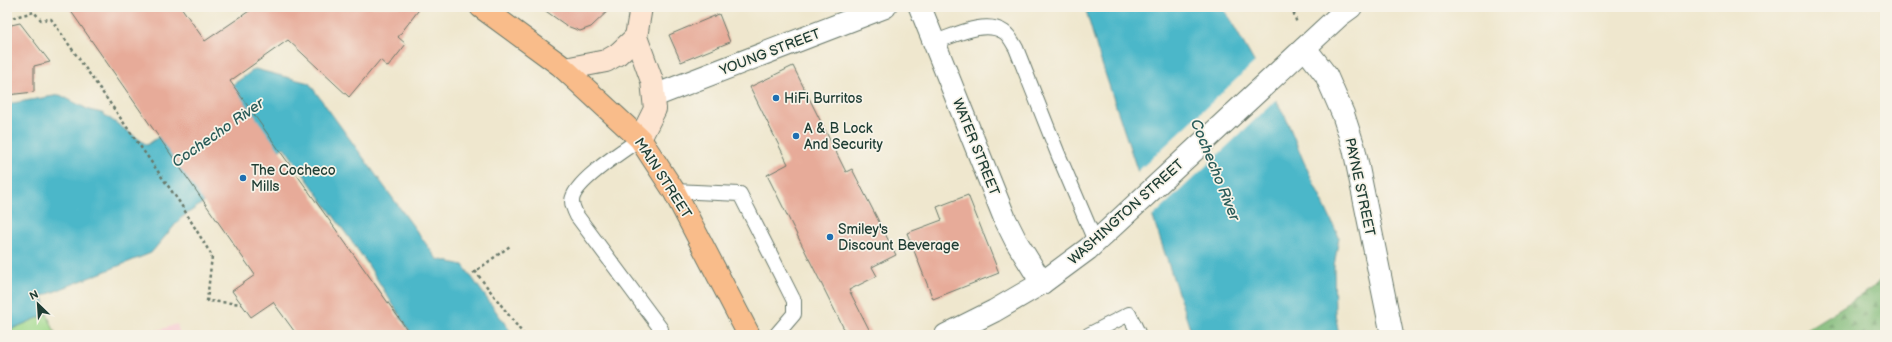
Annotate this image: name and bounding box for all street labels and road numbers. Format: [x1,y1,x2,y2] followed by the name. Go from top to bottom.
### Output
[716,25,823,79] street label: YOUNG STREET
[949,96,1003,199] street label: WATER STREET
[631,135,696,222] street label: MAIN STREET
[1341,136,1379,238] street label: PAYNE STREET
[1065,155,1188,268] street label: WASHINGTON STREET

